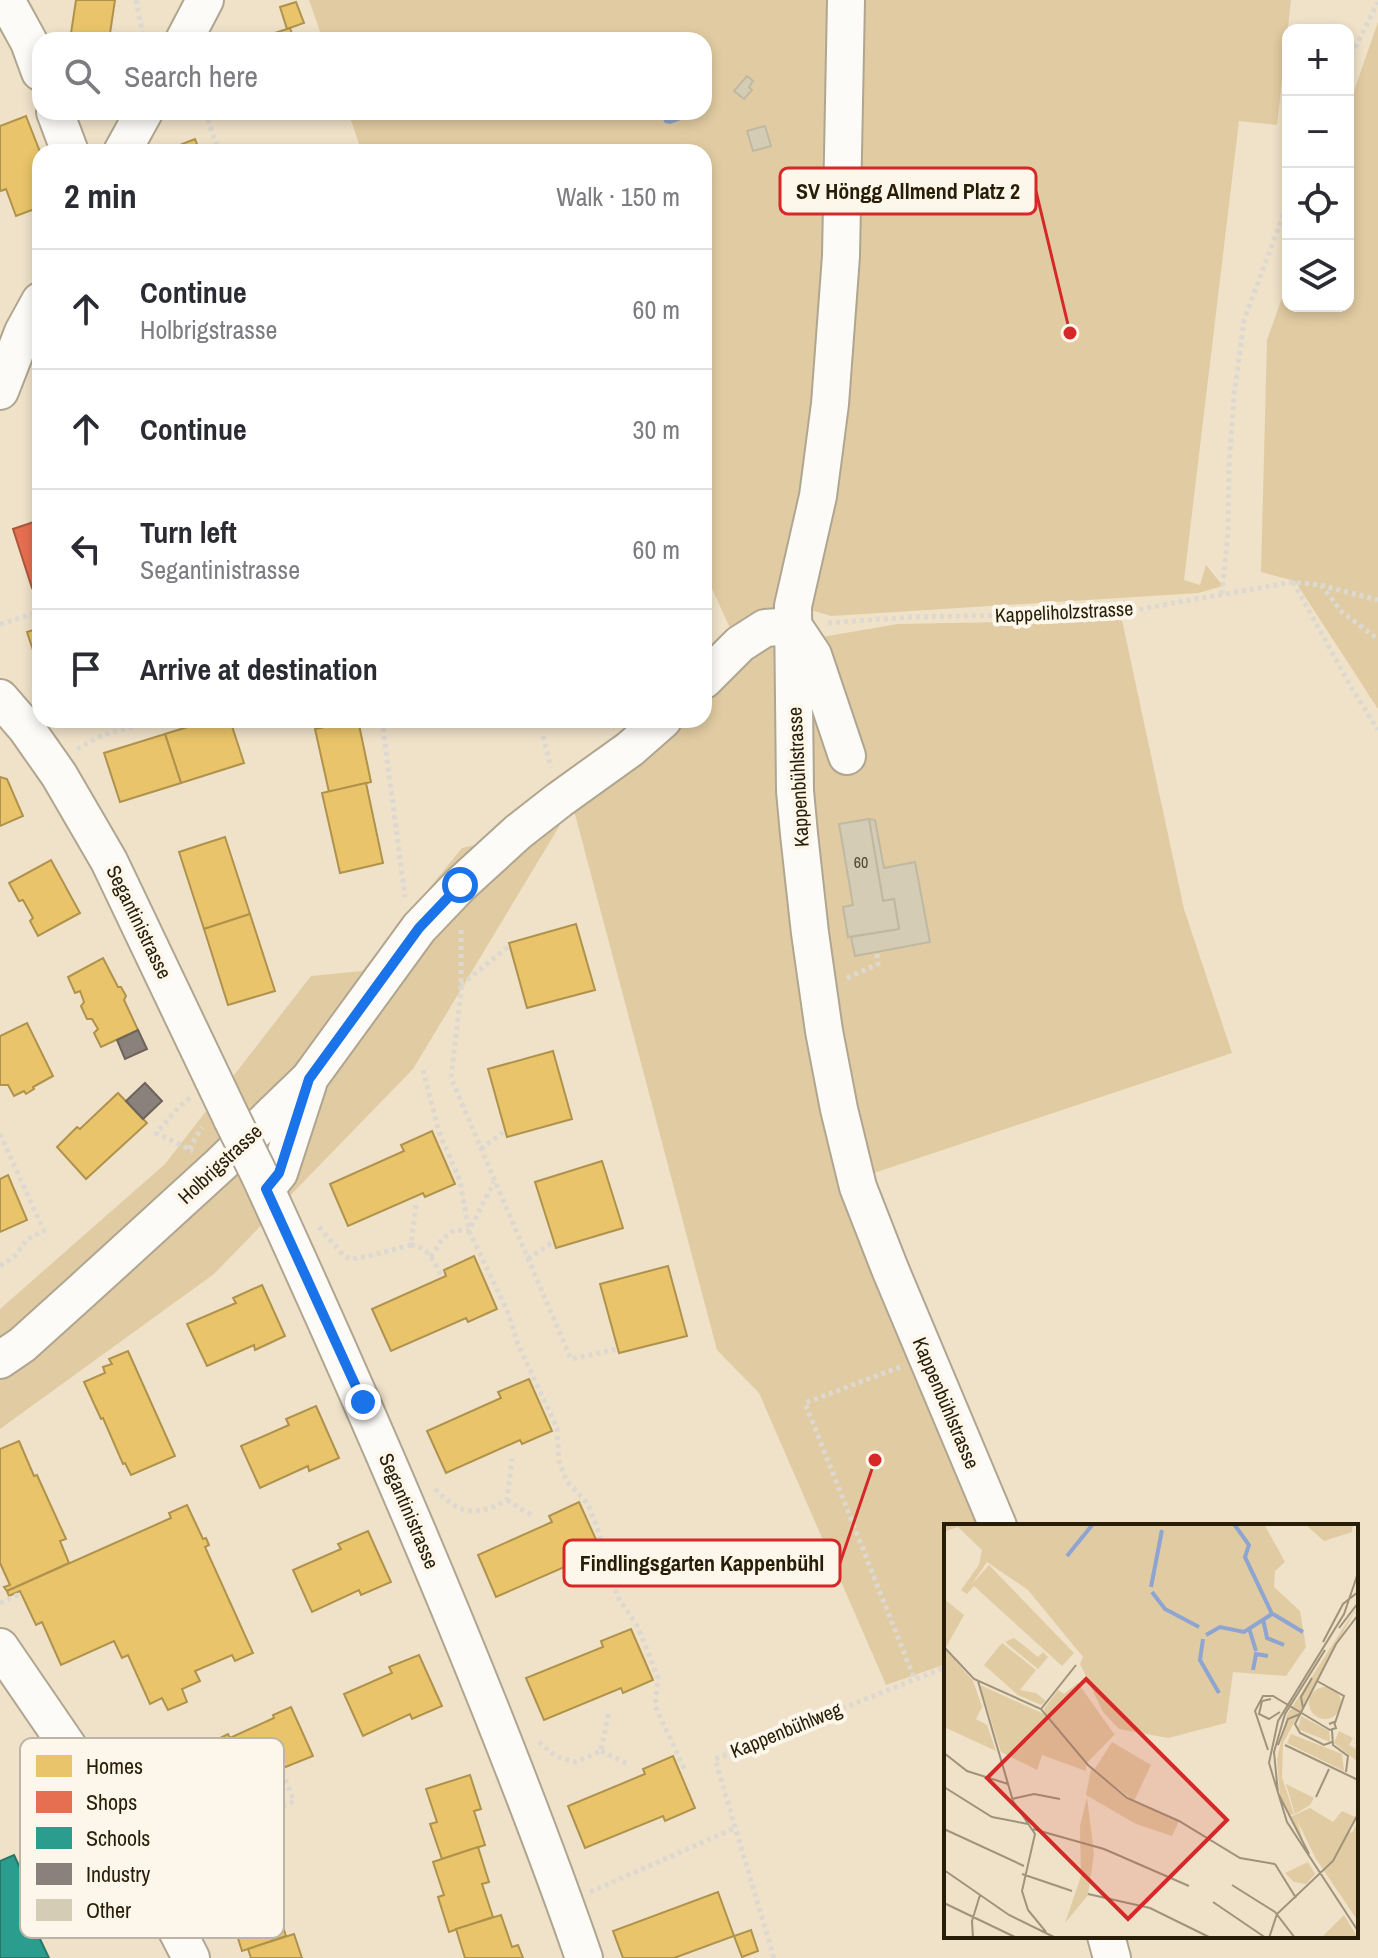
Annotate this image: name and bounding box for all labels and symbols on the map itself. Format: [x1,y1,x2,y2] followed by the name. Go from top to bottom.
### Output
[780,168,1036,214] callout: SV Höngg Allmend Platz 2
[796,176,1020,206] text: SV Höngg Allmend Platz 2
[994,594,1134,629] street label: Kappeliholzstrasse
[780,706,815,848] street label: Kappenbühlstrasse
[854,851,868,873] house number: 60
[100,861,179,983] street label: Segantinistrasse
[442,867,478,903] route start
[172,1118,268,1210] street label: Holbrigstrasse
[907,1333,986,1473] street label: Kappenbühlstrasse
[345,1384,381,1420] route end
[373,1449,446,1573] street label: Segantinistrasse
[944,1524,1358,1938] inset map
[564,1540,840,1586] callout: Findlingsgarten Kappenbühl
[580,1548,824,1578] text: Findlingsgarten Kappenbühl
[726,1695,845,1764] street label: Kappenbühlweg
[20,1738,284,1938] legend
[86,1751,143,1781] text: Homes
[86,1787,137,1817] text: Shops
[86,1823,150,1853] text: Schools
[86,1859,150,1889] text: Industry
[86,1895,131,1925] text: Other

